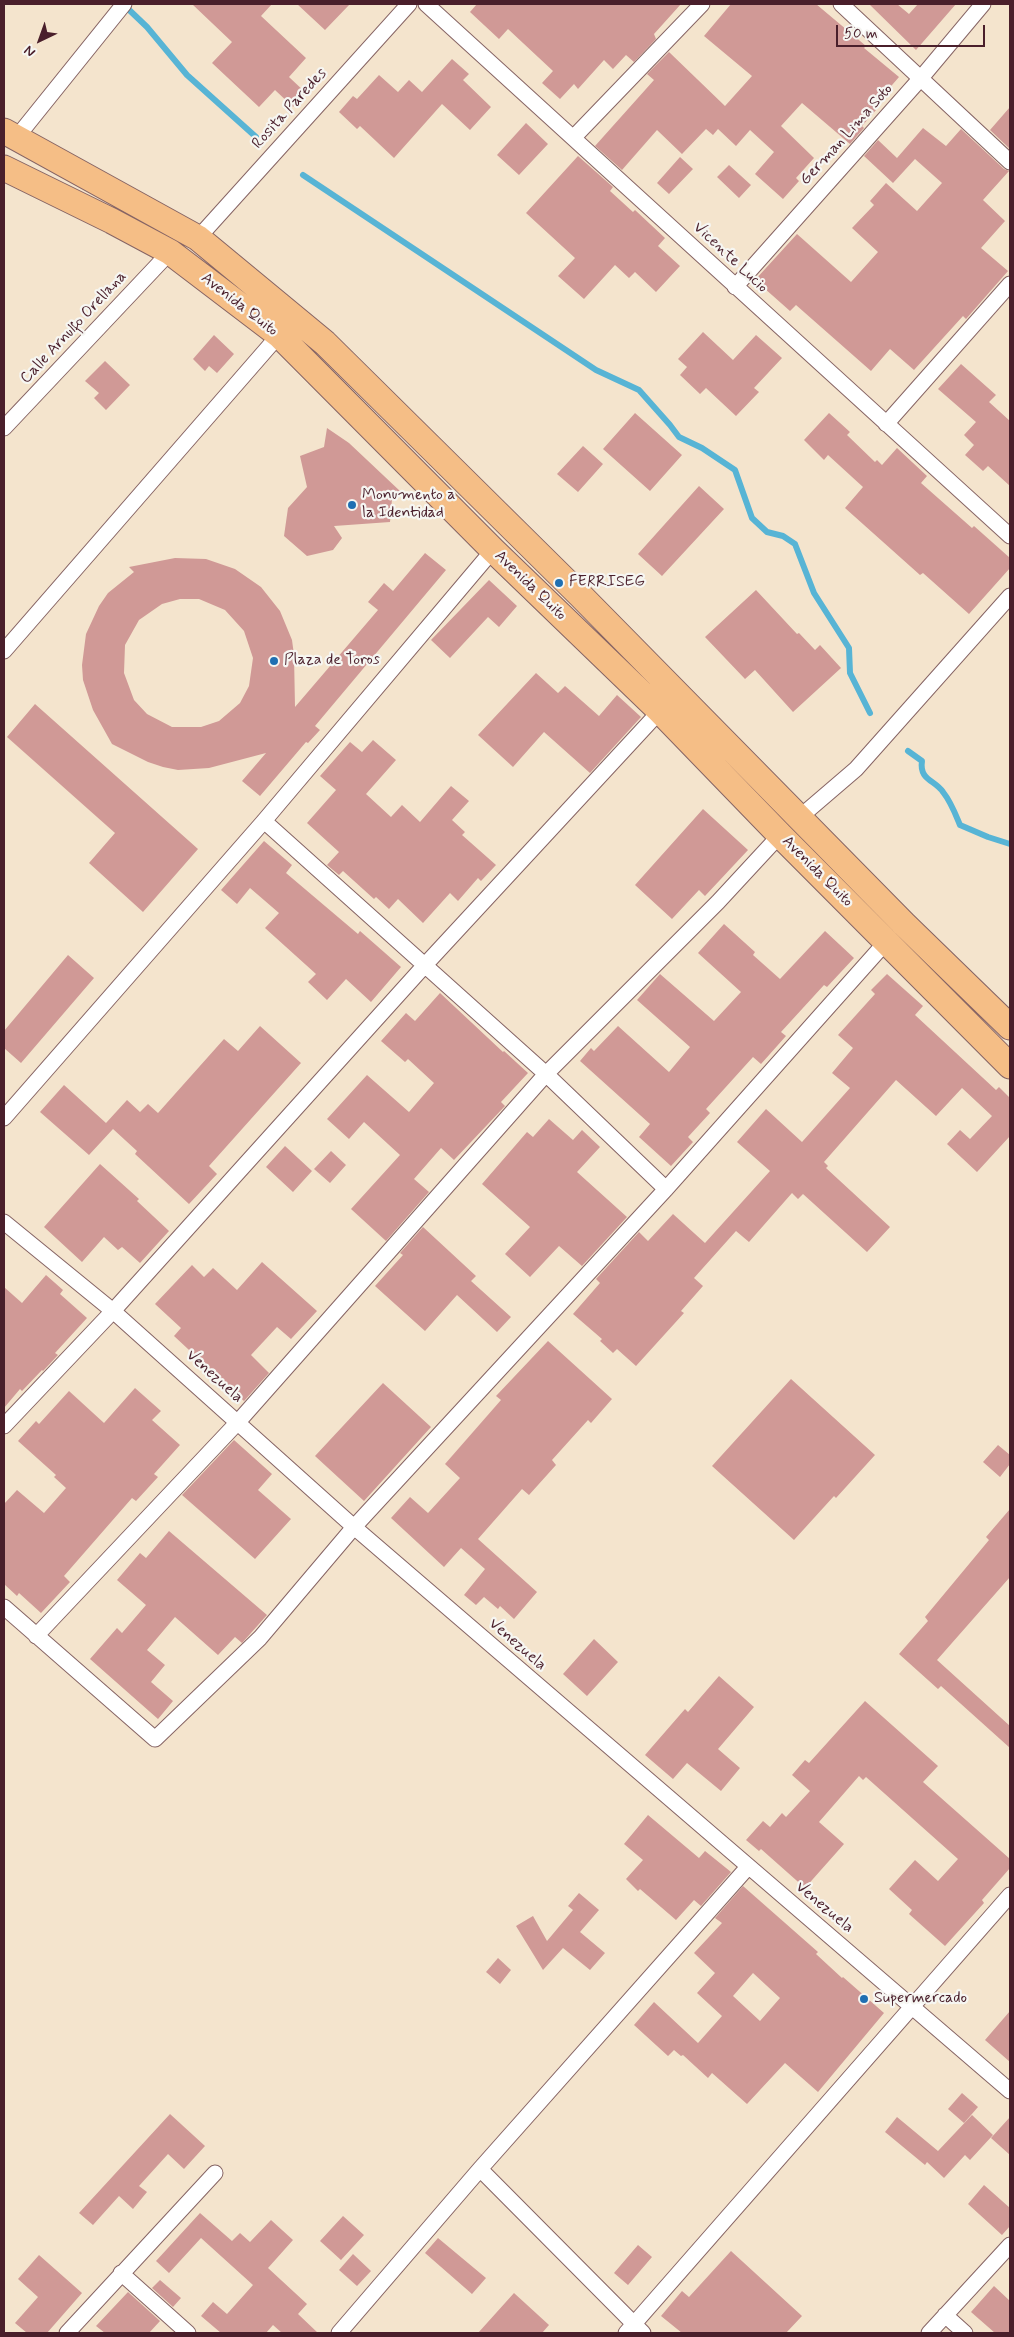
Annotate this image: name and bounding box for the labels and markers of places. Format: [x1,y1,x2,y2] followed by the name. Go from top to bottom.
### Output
[362,486,455,524] place label: Monumento a la Identidad
[346,499,358,511] marker: Monumento a la Identidad
[569,573,645,593] place label: FERRISEG
[553,577,565,589] marker: FERRISEG
[284,651,380,671] place label: Plaza de Toros
[268,655,280,667] marker: Plaza de Toros
[874,1989,967,2009] place label: Supermercado
[858,1993,870,2005] marker: Supermercado

